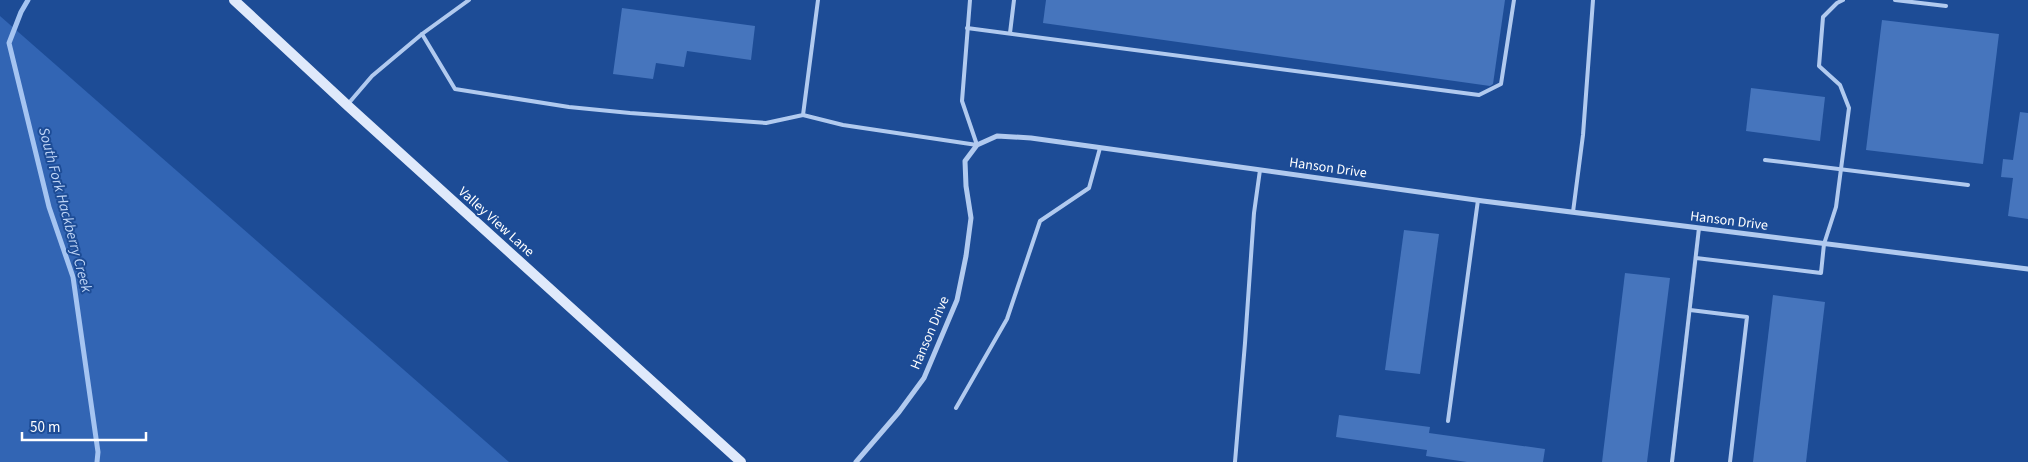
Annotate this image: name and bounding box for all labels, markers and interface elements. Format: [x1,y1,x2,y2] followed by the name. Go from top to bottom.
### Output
[33,125,97,296] water label: South Fork Hackberry Creek
[1288,153,1368,183] street label: Hanson Drive
[453,182,539,262] street label: Valley View Lane
[1689,206,1769,236] street label: Hanson Drive
[906,293,954,373] street label: Hanson Drive
[22,410,146,442] scale bar
[30,417,60,438] text: 50 m

